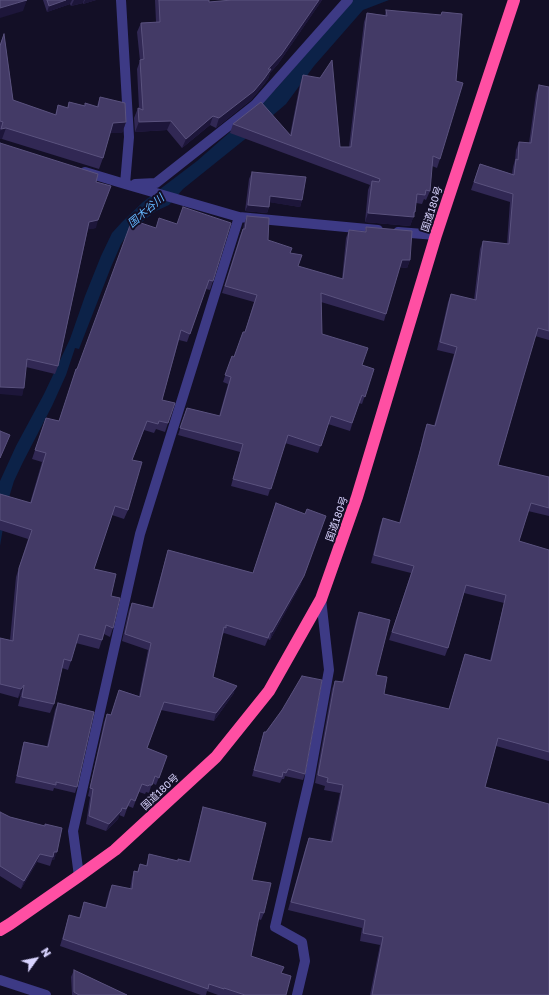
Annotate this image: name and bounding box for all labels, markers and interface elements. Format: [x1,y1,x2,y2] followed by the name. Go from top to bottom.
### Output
[419,185,445,233] street label: 国道180号
[125,192,167,230] water label: 国木谷川
[324,495,350,543] street label: 国道180号
[139,772,181,812] street label: 国道180号
[16,939,56,979] north arrow
[39,945,54,959] text: N

